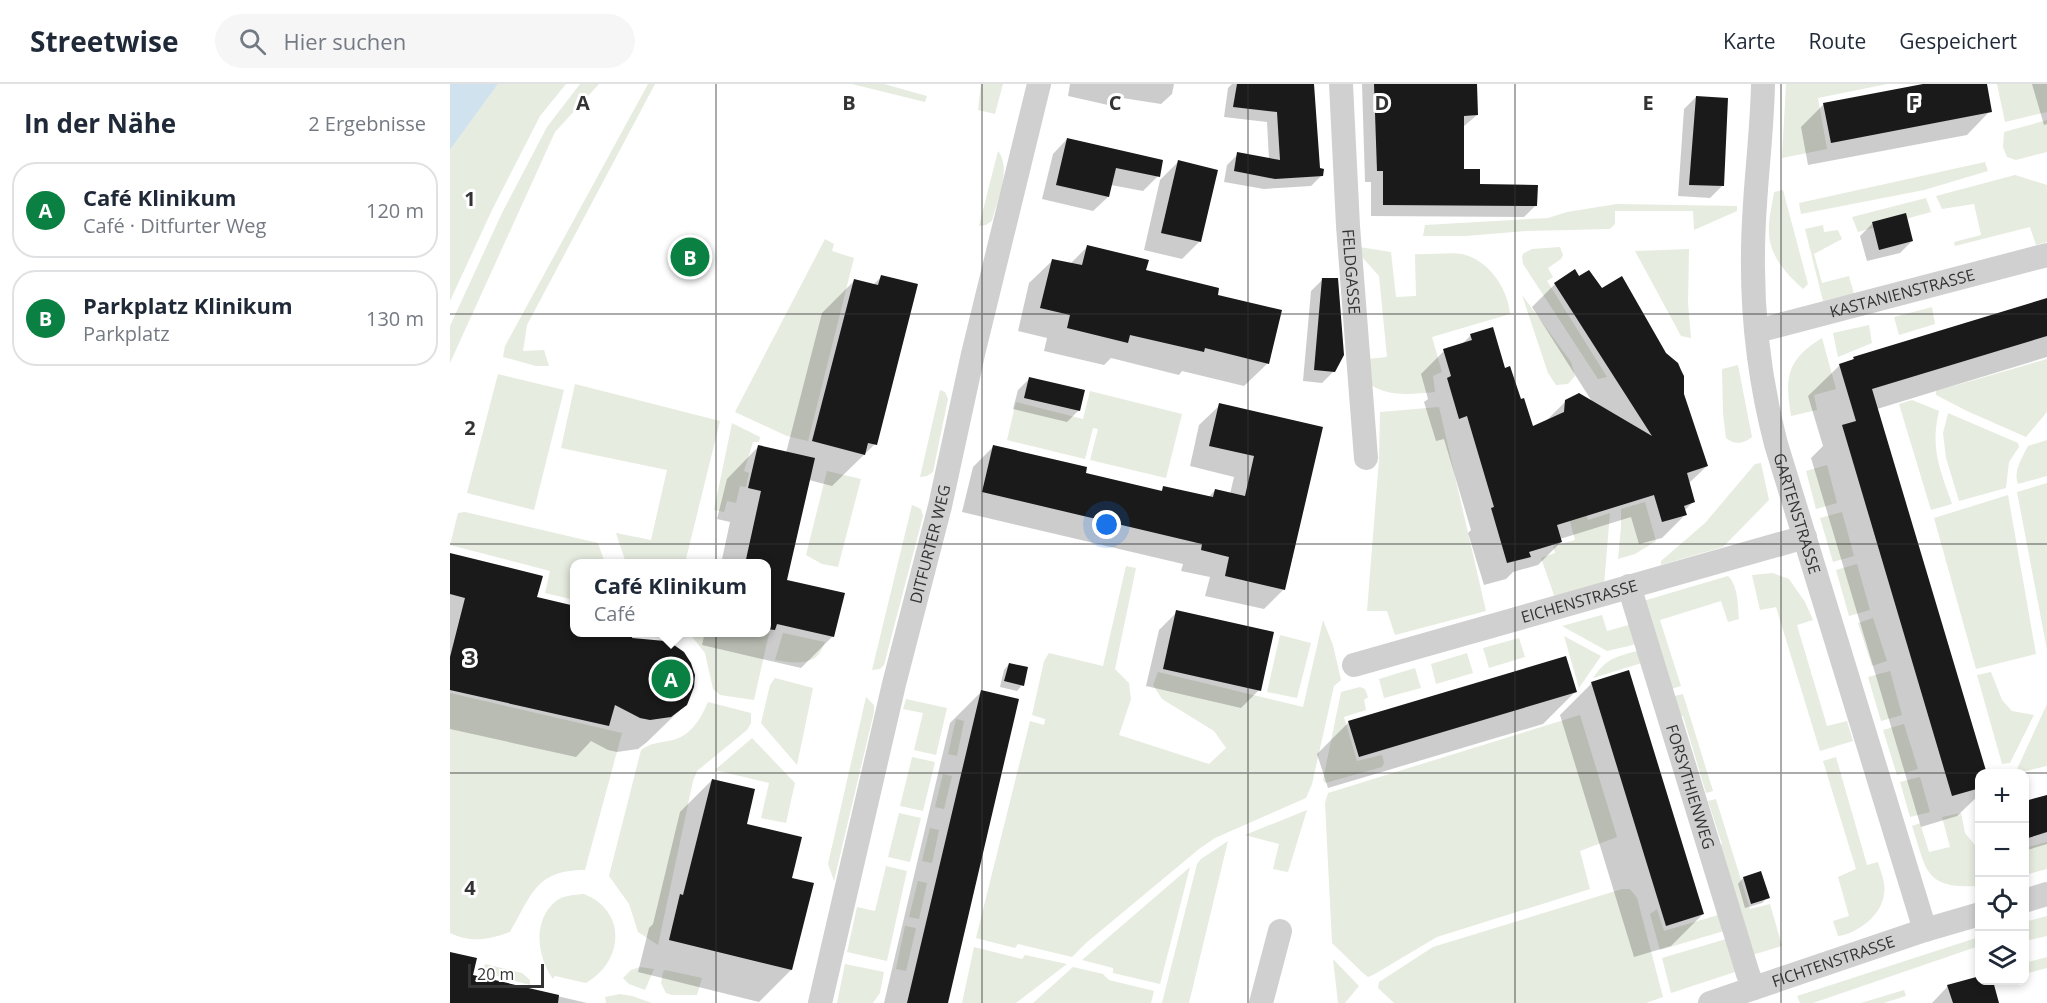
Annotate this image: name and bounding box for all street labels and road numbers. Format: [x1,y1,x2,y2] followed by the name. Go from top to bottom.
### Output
[1337,228,1366,315] street label: FELDGASSE
[1827,263,1977,323] street label: KASTANIENSTRASSE
[1768,450,1826,577] street label: GARTENSTRASSE
[904,483,955,606] street label: DITFURTER WEG
[1518,574,1640,628] street label: EICHENSTRASSE
[1661,722,1720,852] street label: FORSYTHIENWEG
[1769,930,1897,992] street label: FICHTENSTRASSE

